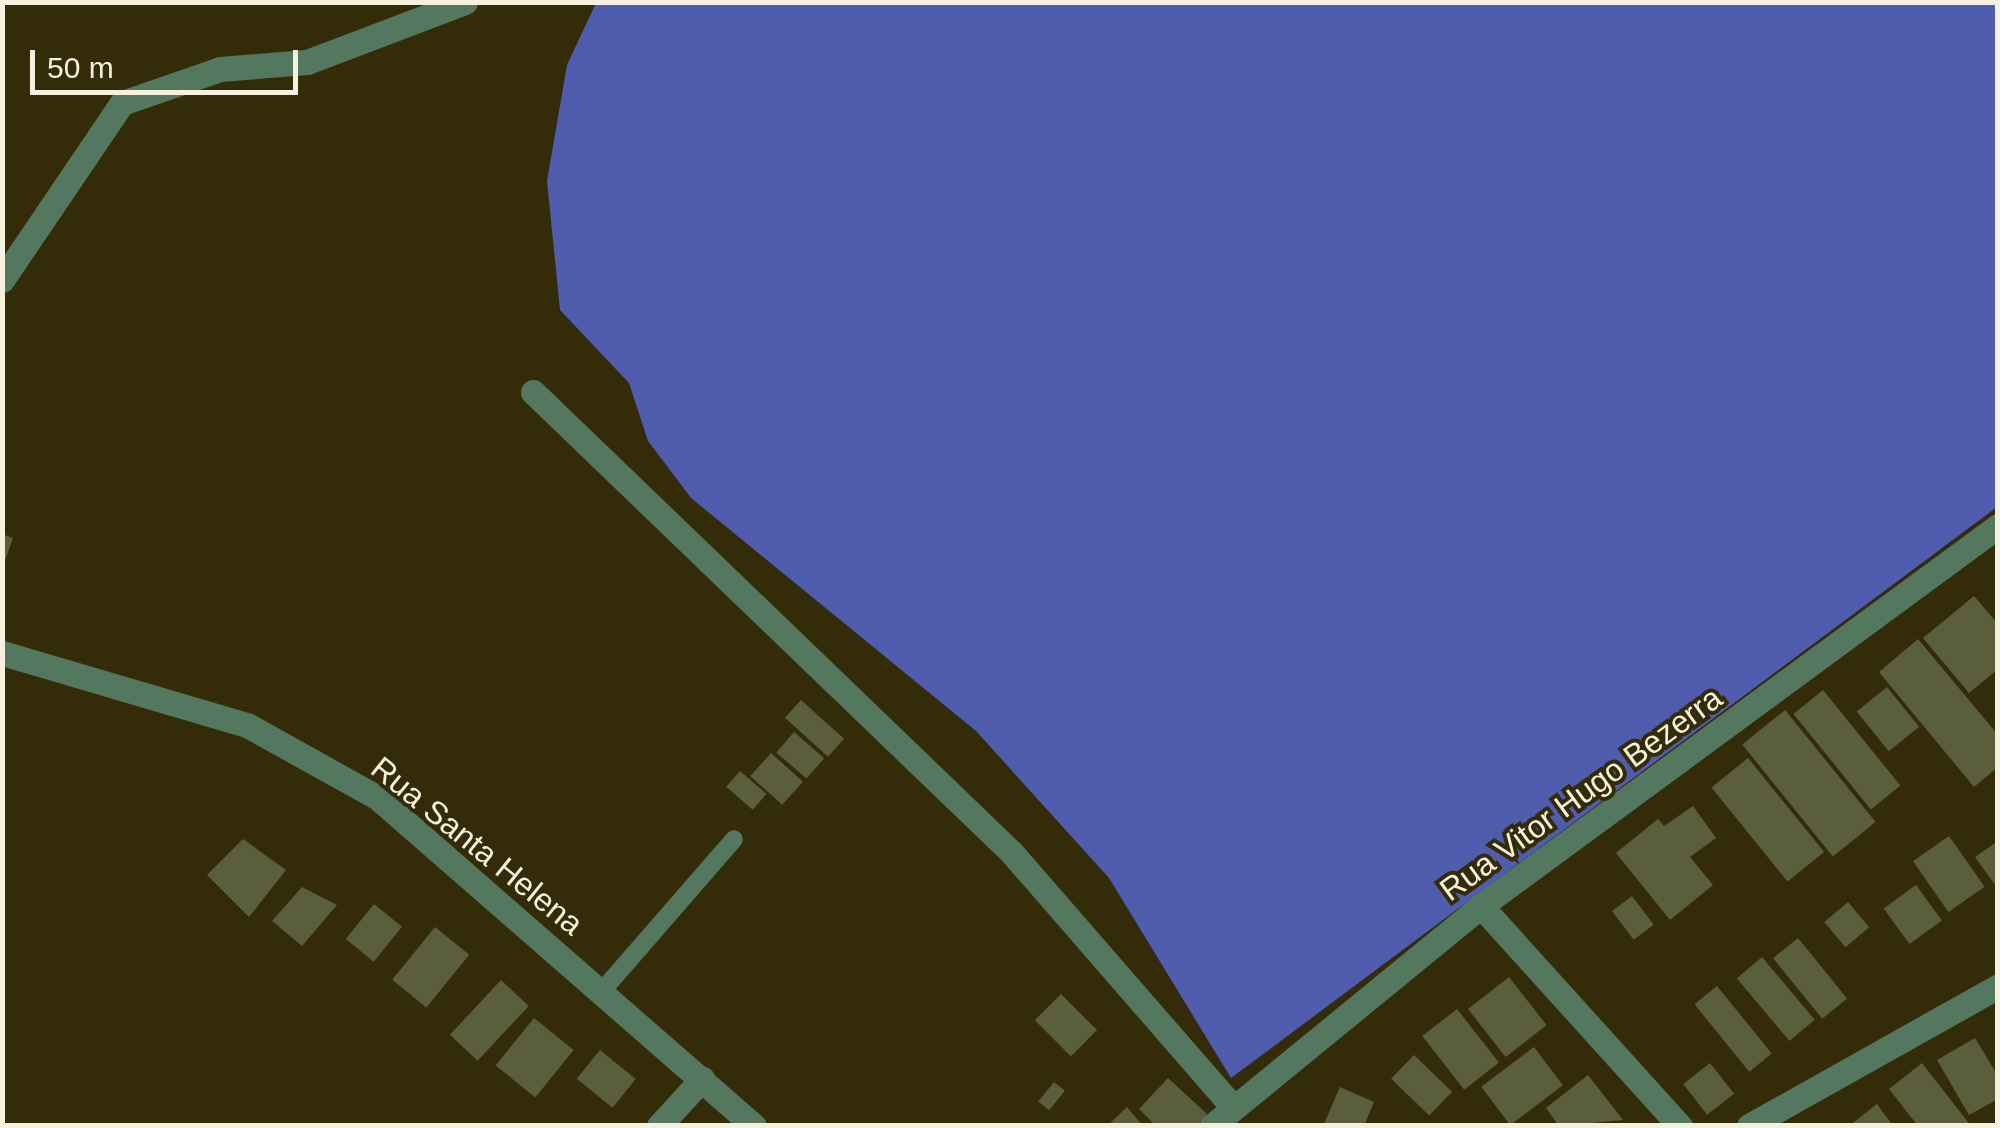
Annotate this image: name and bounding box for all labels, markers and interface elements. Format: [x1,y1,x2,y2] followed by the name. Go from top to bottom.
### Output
[35,30,302,92] scale bar
[47,51,114,84] text: 50 m
[1433,679,1729,909] street label: Rua Vitor Hugo Bezerra
[363,749,591,943] street label: Rua Santa Helena

